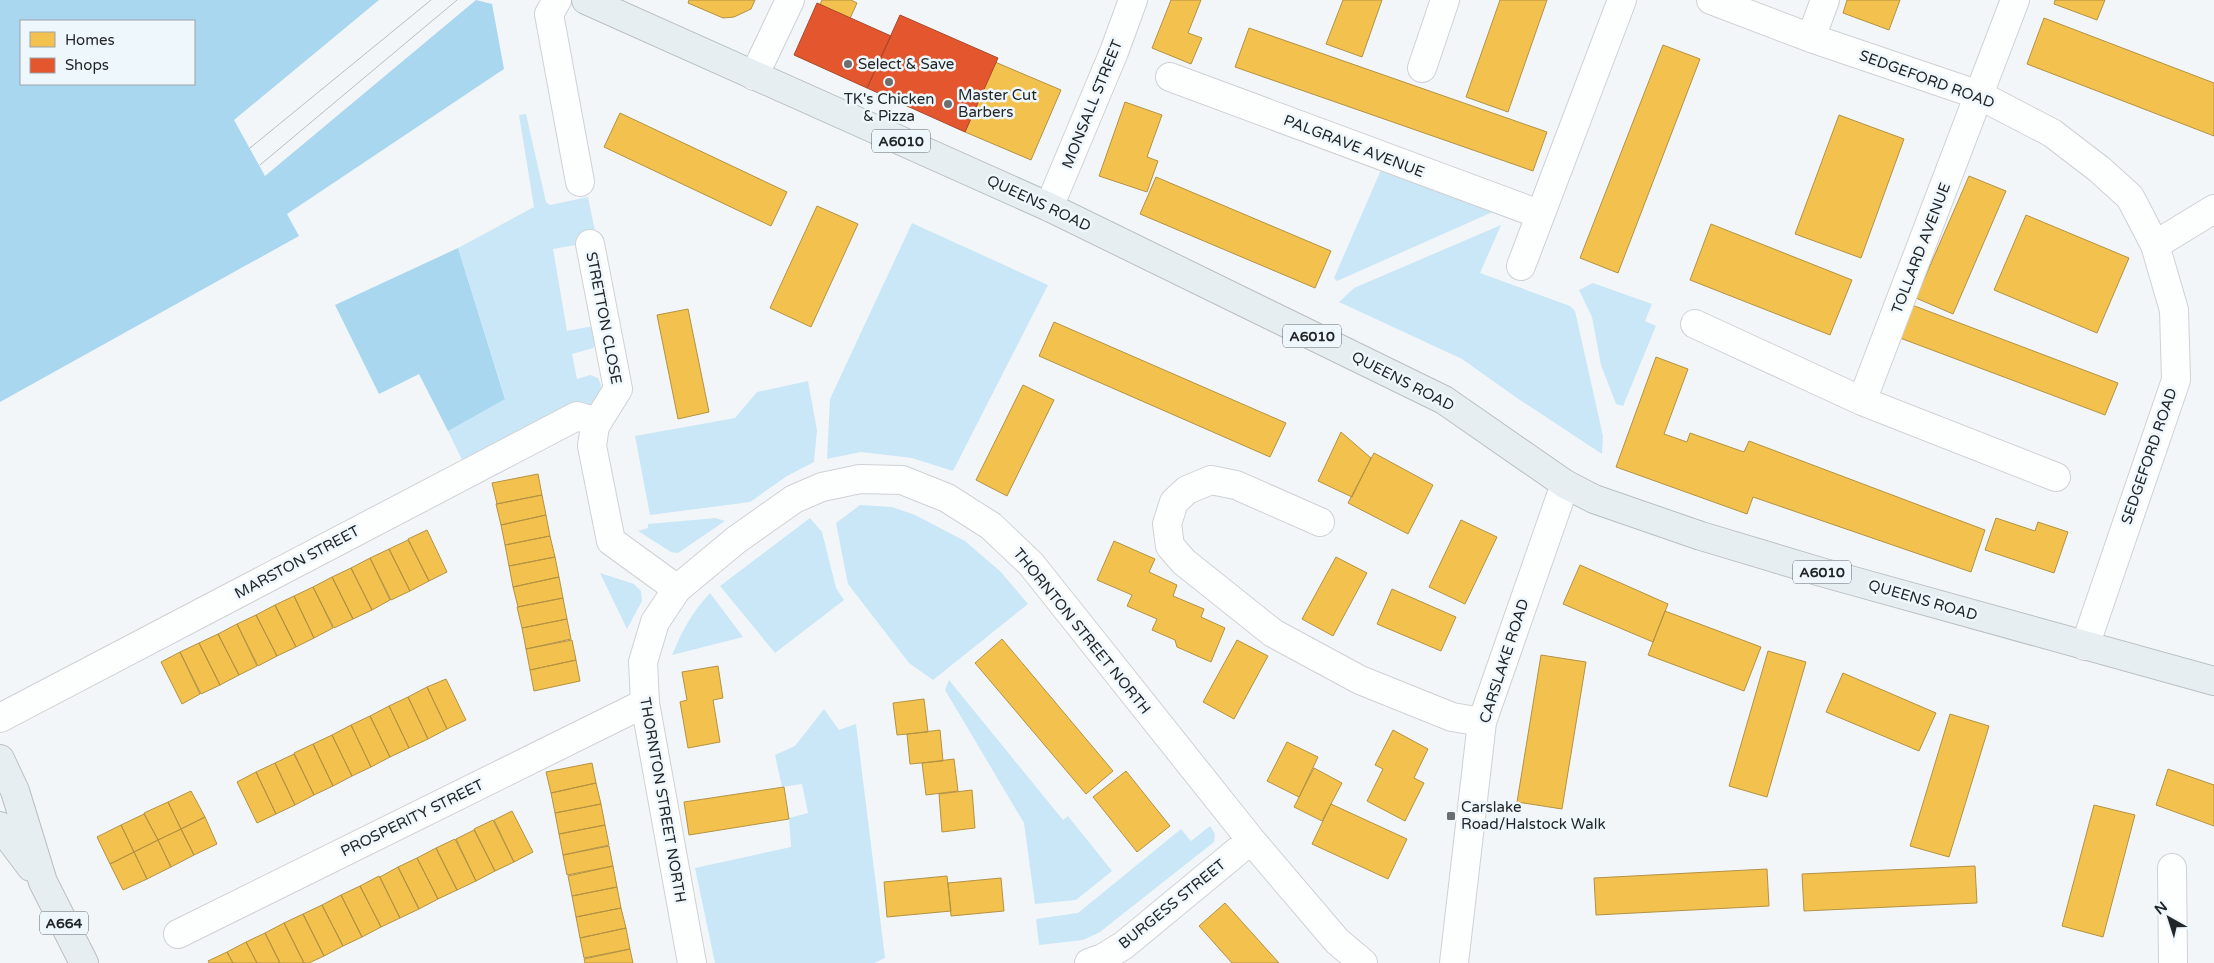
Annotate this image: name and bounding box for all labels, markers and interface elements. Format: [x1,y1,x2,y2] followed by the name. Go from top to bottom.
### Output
[20,20,195,85] legend
[65,31,115,49] text: Homes
[1058,37,1126,171] street label: MONSALL STREET
[1857,46,1997,112] street label: SEDGEFORD ROAD
[858,55,954,73] place label: Select & Save
[65,56,109,74] text: Shops
[842,58,854,70] marker: Select & Save
[883,76,895,88] marker: TK's Chicken & Pizza
[958,86,1037,121] place label: Master Cut Barbers
[844,90,934,125] place label: TK's Chicken & Pizza
[942,98,954,110] marker: Master Cut Barbers
[1281,111,1427,181] street label: PALGRAVE AVENUE
[872,130,930,152] road number: A6010
[984,171,1094,235] street label: QUEENS ROAD
[1888,180,1954,316] street label: TOLLARD AVENUE
[582,250,626,386] street label: STRETTON CLOSE
[1283,324,1341,348] road number: A6010
[1349,347,1457,415] street label: QUEENS ROAD
[2117,385,2181,527] street label: SEDGEFORD ROAD
[232,521,362,603] street label: MARSTON STREET
[1009,544,1155,718] street label: THORNTON STREET NORTH
[1793,560,1851,584] road number: A6010
[1866,576,1980,624] street label: QUEENS ROAD
[1475,597,1533,725] street label: CARSLAKE ROAD
[636,696,690,904] street label: THORNTON STREET NORTH
[338,776,486,860] street label: PROSPERITY STREET
[1461,798,1606,833] place label: Carslake Road/Halstock Walk
[1445,810,1457,822] marker: Carslake Road/Halstock Walk
[1115,855,1229,953] street label: BURGESS STREET
[2144,893,2194,943] north arrow
[2151,898,2171,918] text: N
[40,911,88,934] road number: A664

